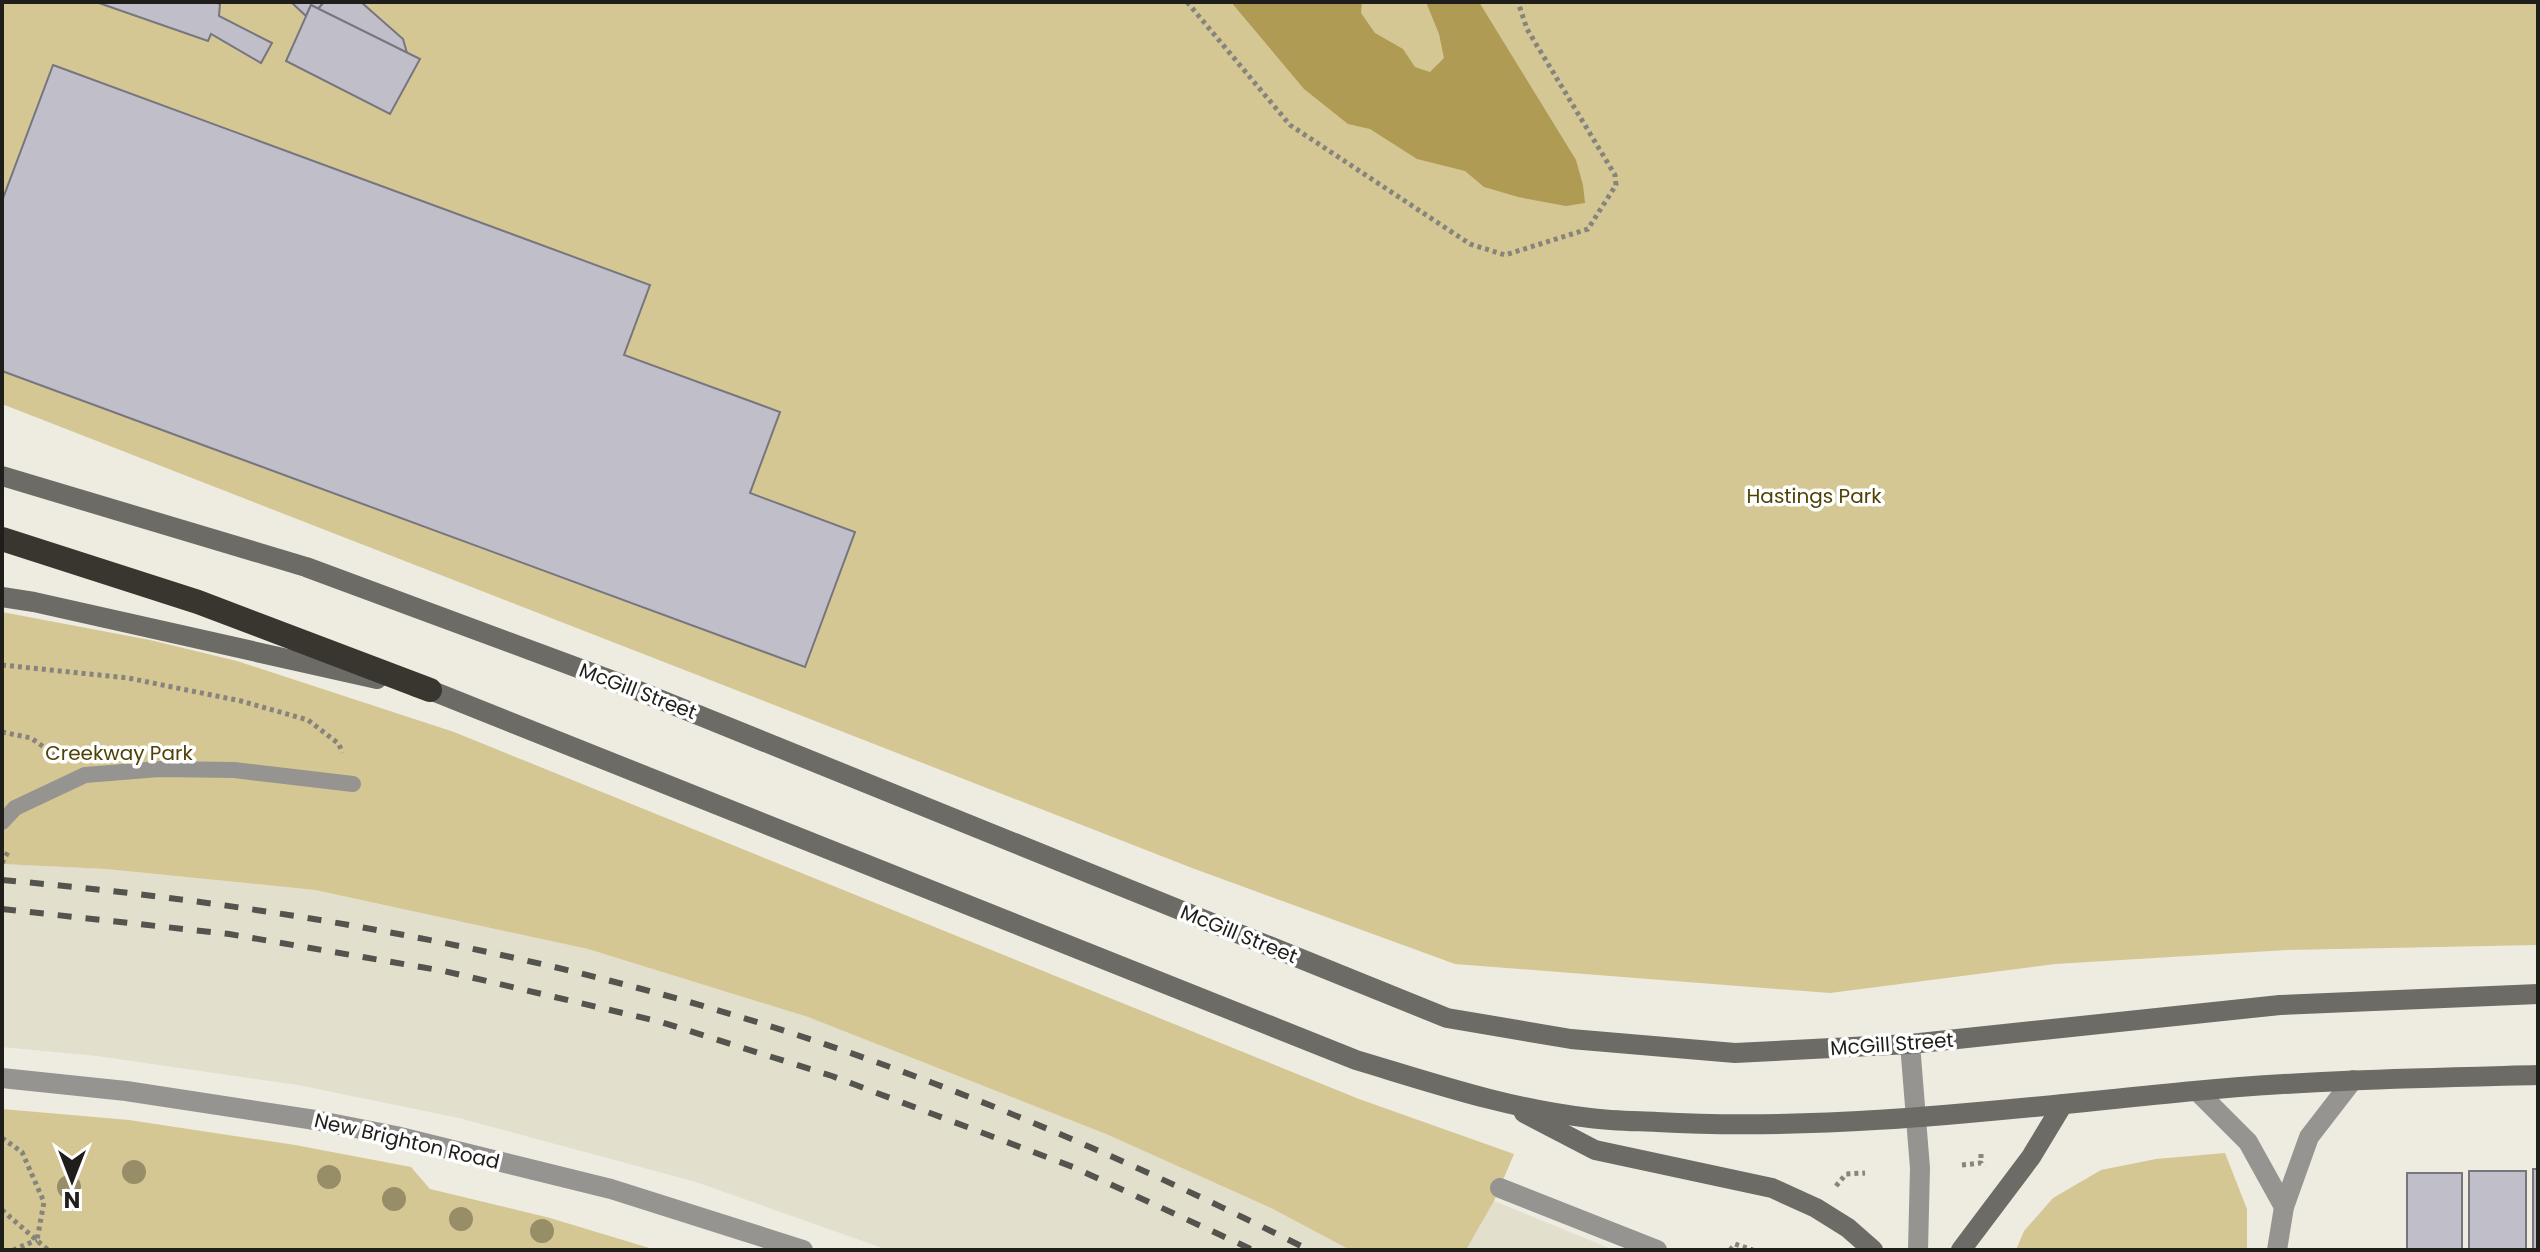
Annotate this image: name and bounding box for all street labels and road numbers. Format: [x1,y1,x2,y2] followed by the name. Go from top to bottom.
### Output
[575,656,701,726] street label: McGill Street
[1176,898,1302,970] street label: McGill Street
[1829,1026,1955,1062] street label: McGill Street
[312,1106,502,1176] street label: New Brighton Road

